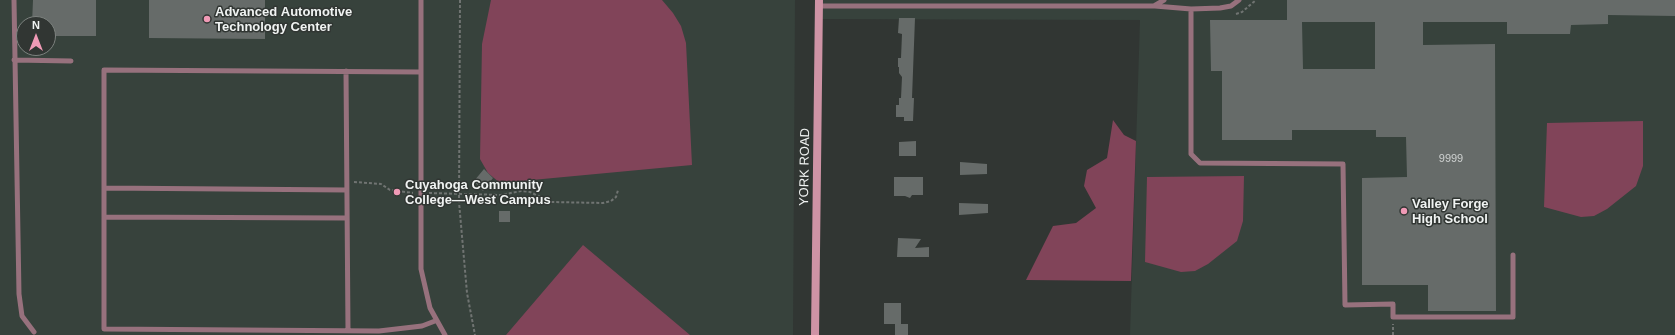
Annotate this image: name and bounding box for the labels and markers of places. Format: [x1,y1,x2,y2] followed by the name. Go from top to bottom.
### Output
[215,4,352,35] place label: Advanced Automotive Technology Center
[202,14,212,24] marker: Advanced Automotive Technology Center
[405,177,551,208] place label: Cuyahoga Community College—West Campus
[392,187,402,197] marker: Cuyahoga Community College—West Campus
[1412,196,1489,227] place label: Valley Forge High School
[1399,206,1409,216] marker: Valley Forge High School

